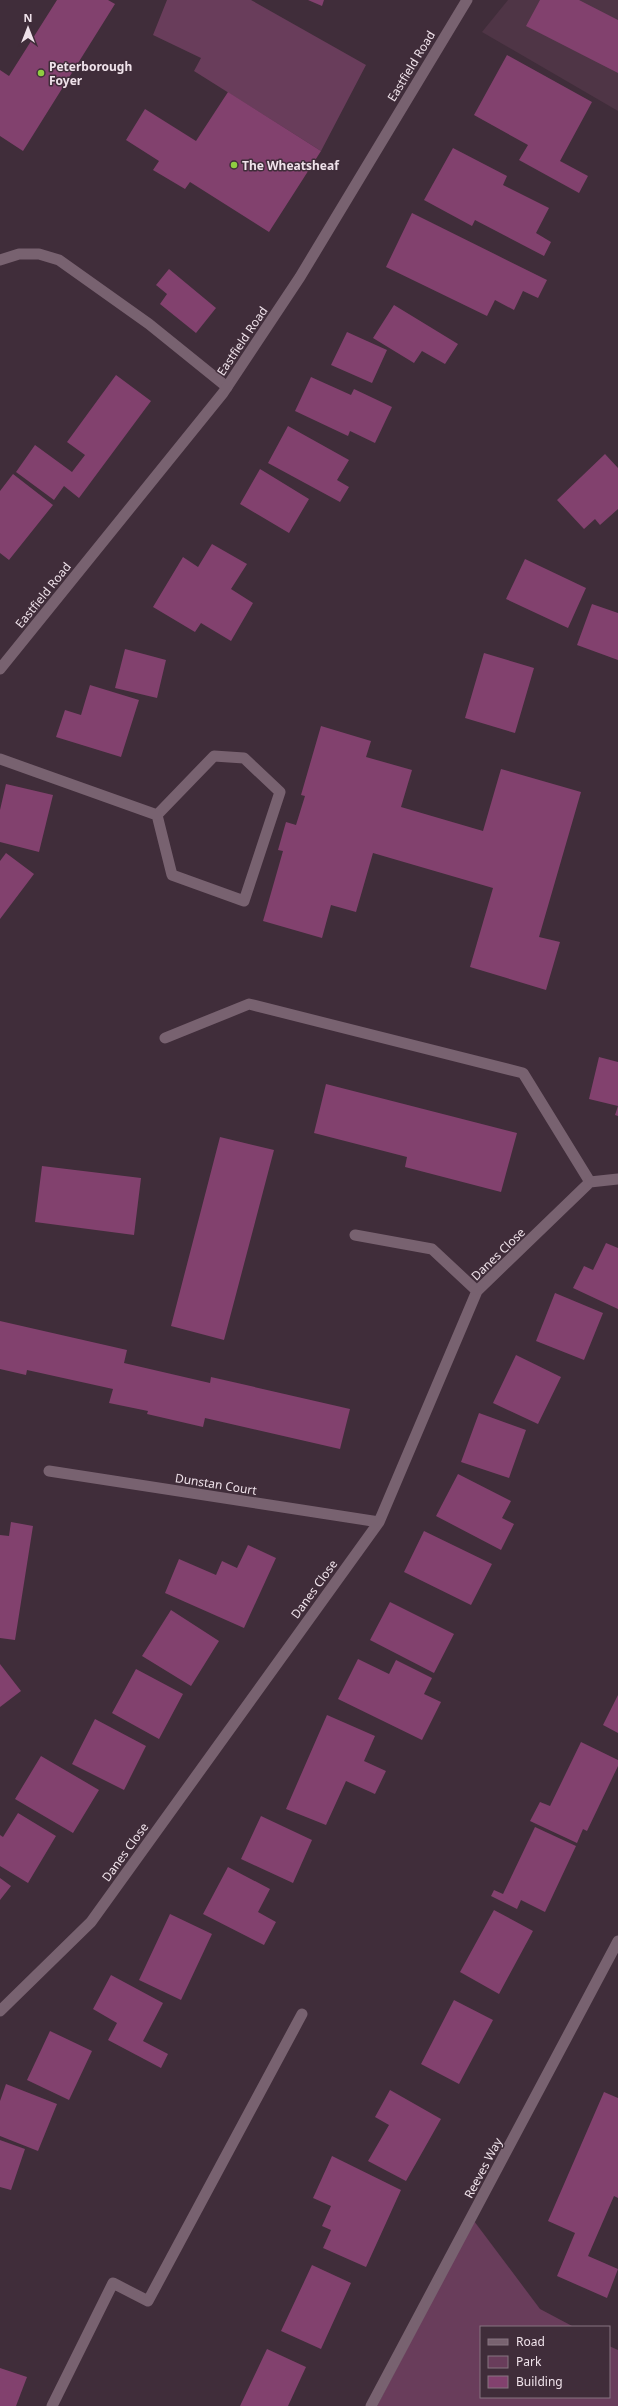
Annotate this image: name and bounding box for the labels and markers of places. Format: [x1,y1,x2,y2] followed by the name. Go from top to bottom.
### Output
[49,58,132,89] place label: Peterborough Foyer
[36,68,46,78] marker: Peterborough Foyer
[242,157,340,174] place label: The Wheatsheaf
[229,160,239,170] marker: The Wheatsheaf

